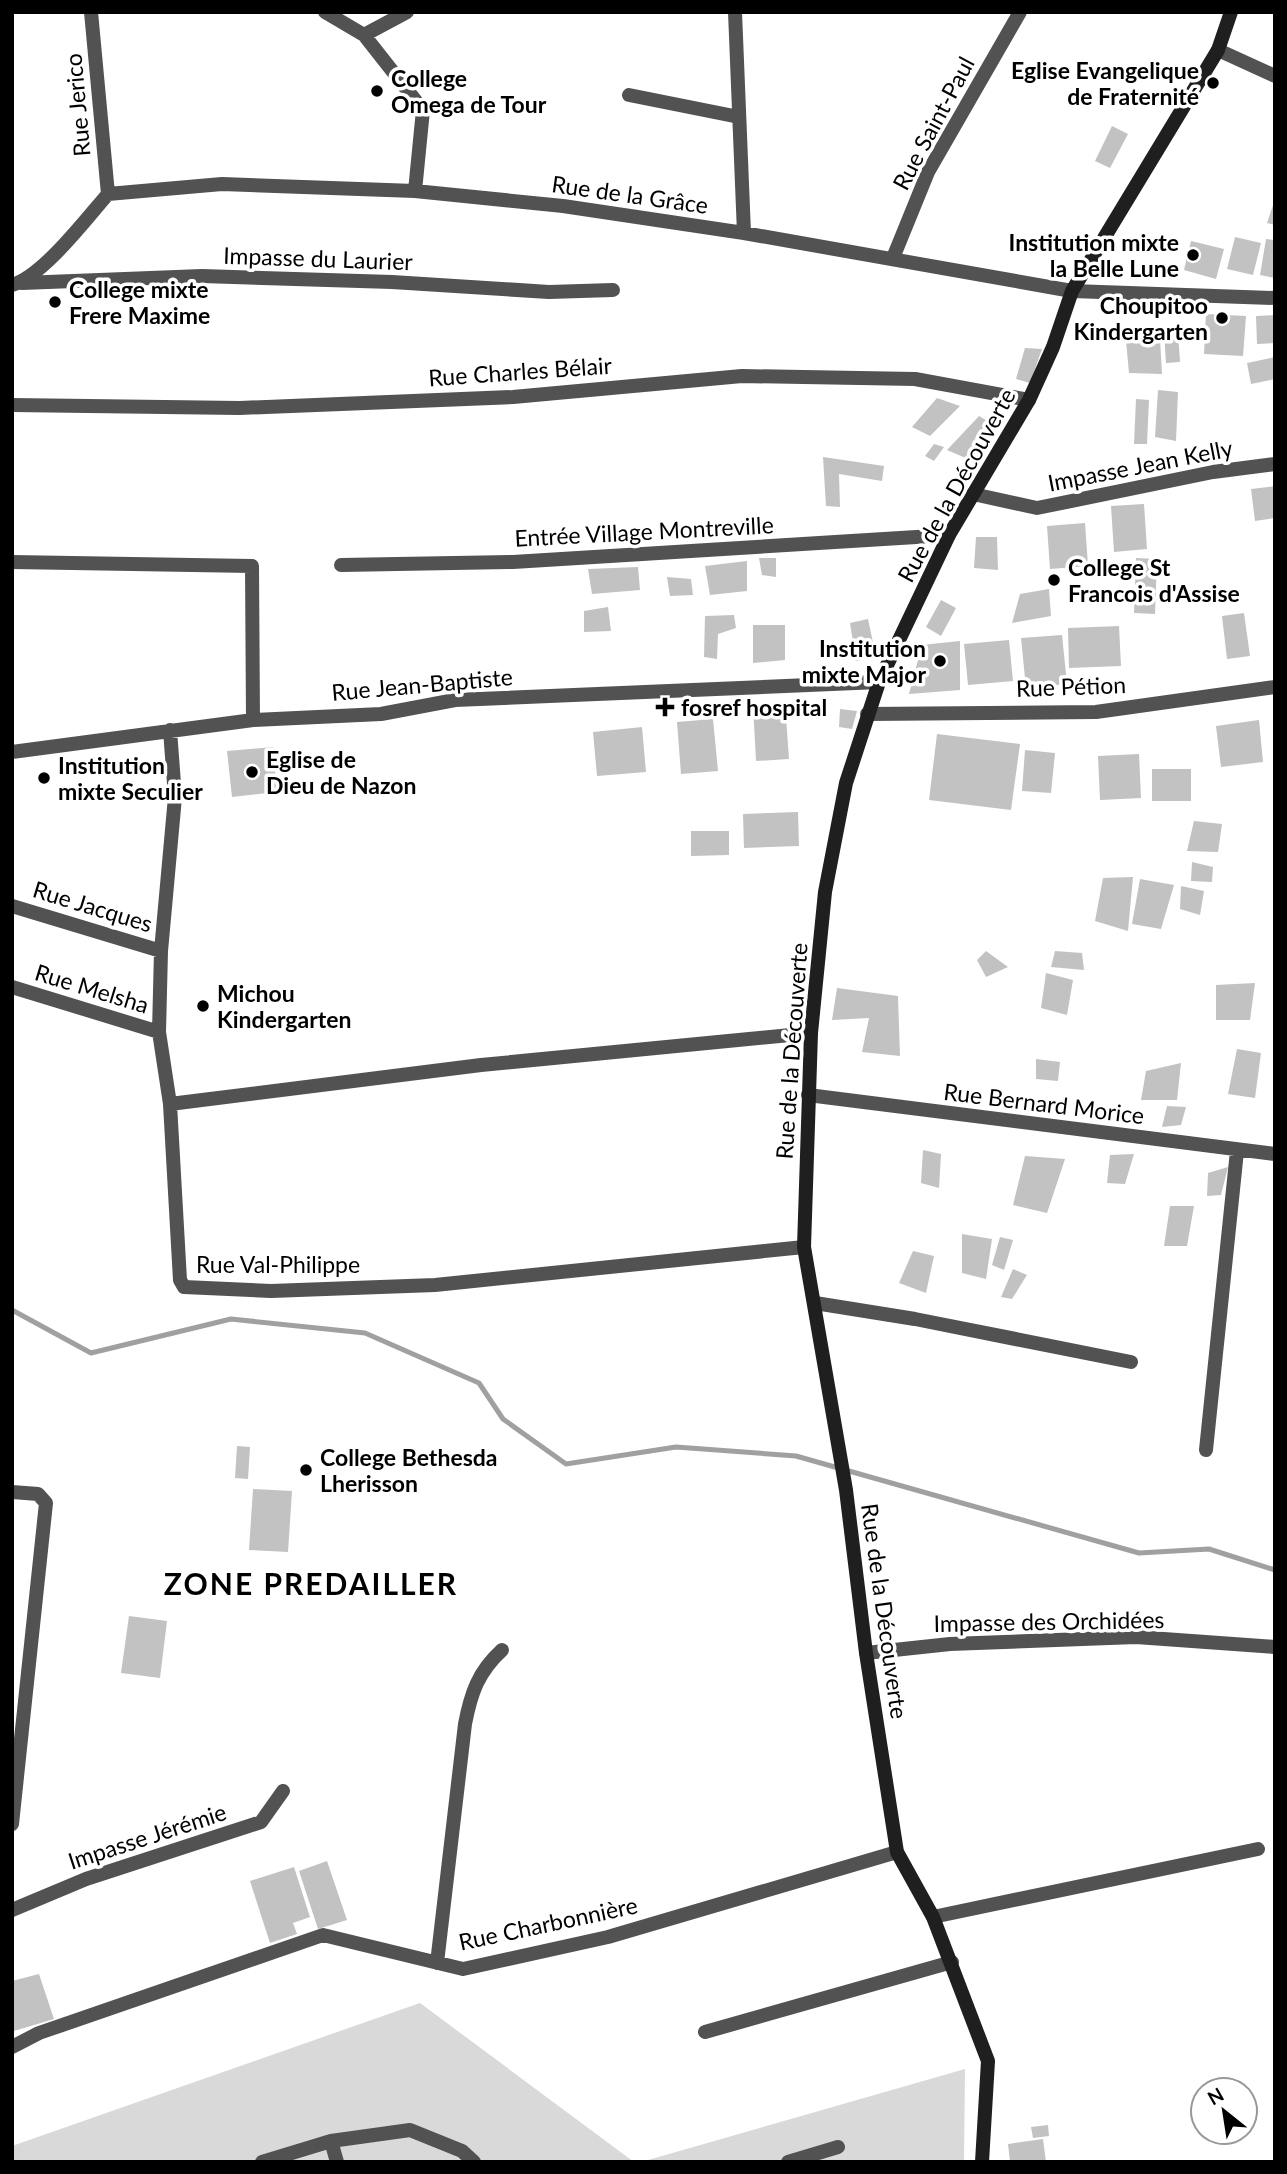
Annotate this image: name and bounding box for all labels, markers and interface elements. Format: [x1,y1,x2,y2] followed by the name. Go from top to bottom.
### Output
[59,52,95,158] street label: Rue Jerico
[886,52,980,194] street label: Rue Saint-Paul
[1011,56,1199,110] place label: Eglise Evangelique de Fraternité
[391,64,547,118] place label: College Omega de Tour
[1205,75,1221,91] marker: Eglise Evangelique de Fraternité
[369,83,385,99] marker: College Omega de Tour
[550,169,710,219] street label: Rue de la Grâce
[1009,228,1179,282] place label: Institution mixte la Belle Lune
[223,241,414,275] street label: Impasse du Laurier
[1185,247,1201,263] marker: Institution mixte la Belle Lune
[69,275,210,329] place label: College mixte Frere Maxime
[1074,291,1208,345] place label: Choupitoo Kindergarten
[47,294,63,310] marker: College mixte Frere Maxime
[1214,310,1230,326] marker: Choupitoo Kindergarten
[427,351,613,391] street label: Rue Charles Bélair
[891,383,1021,587] street label: Rue de la Découverte
[1045,433,1235,497] street label: Impasse Jean Kelly
[514,510,774,552] street label: Entrée Village Montreville
[1068,553,1240,607] place label: College St Francois d'Assise
[1046,572,1062,588] marker: College St Francois d'Assise
[802,634,926,688] place label: Institution mixte Major
[932,653,948,669] marker: Institution mixte Major
[330,662,514,706] street label: Rue Jean-Baptiste
[1015,670,1127,702] street label: Rue Pétion
[681,693,827,721] place label: fosref hospital
[655,697,675,717] marker: fosref hospital
[266,745,417,799] place label: Eglise de Dieu de Nazon
[58,751,203,805] place label: Institution mixte Seculier
[244,764,260,780] marker: Eglise de Dieu de Nazon
[36,770,52,786] marker: Institution mixte Seculier
[30,875,156,937] street label: Rue Jacques
[769,942,813,1160] street label: Rue de la Découverte
[32,957,152,1019] street label: Rue Melsha
[217,979,351,1033] place label: Michou Kindergarten
[195,998,211,1014] marker: Michou Kindergarten
[942,1077,1146,1129] street label: Rue Bernard Morice
[196,1250,360,1278] street label: Rue Val-Philippe
[320,1443,498,1497] place label: College Bethesda Lherisson
[298,1462,314,1478] marker: College Bethesda Lherisson
[856,1502,914,1720] street label: Rue de la Découverte
[164,1565,458,1601] district label: ZONE PREDAILLER
[933,1605,1165,1637] street label: Impasse des Orchidées
[64,1797,230,1875] street label: Impasse Jérémie
[456,1890,640,1956] street label: Rue Charbonnière
[1189,2076,1259,2146] north arrow
[1203,2082,1227,2109] text: N

